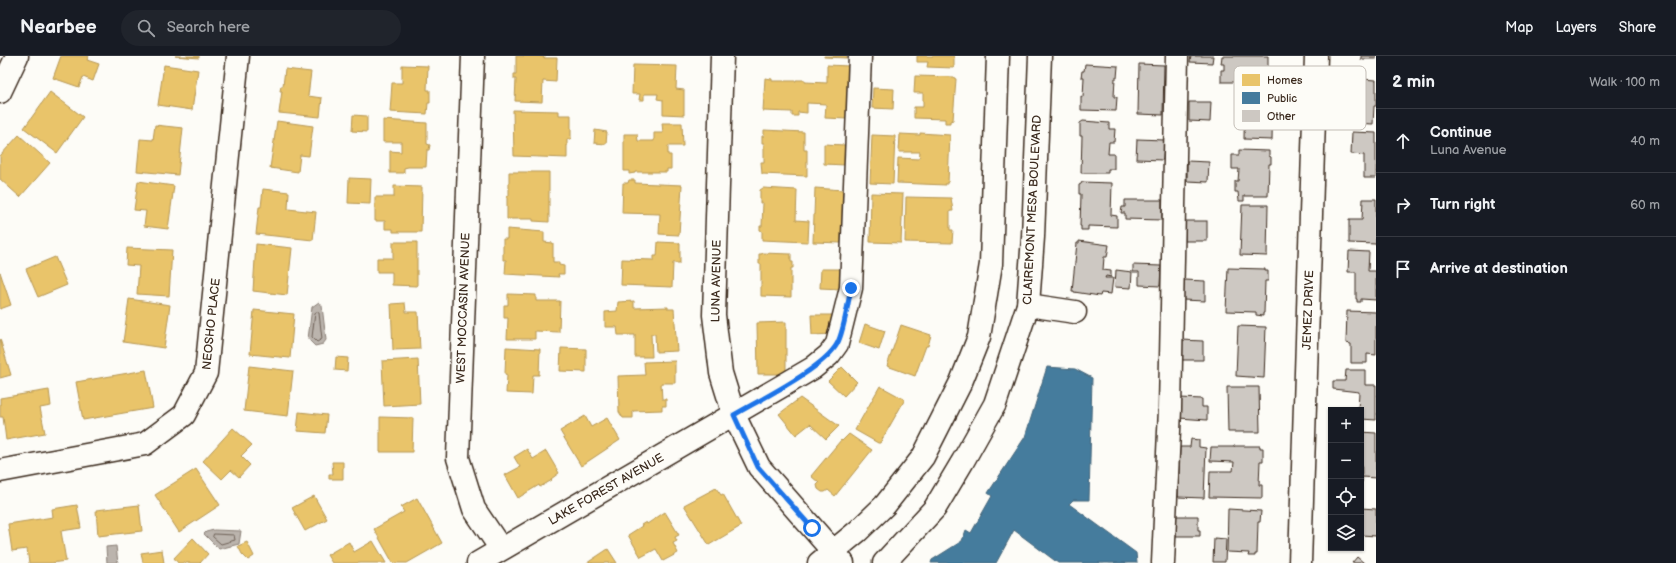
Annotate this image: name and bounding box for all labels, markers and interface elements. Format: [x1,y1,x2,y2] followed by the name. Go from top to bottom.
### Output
[121,10,401,46] search box
[20,16,97,39] text: Nearbee
[135,17,157,39] icon: search
[167,18,250,37] text: Search here
[1505,19,1533,36] text: Map
[1555,19,1597,36] text: Layers
[1619,19,1656,36] text: Share
[1234,66,1366,130] legend
[1392,72,1435,92] text: 2 min
[1267,74,1303,87] text: Homes
[1589,74,1660,90] text: Walk · 100 m
[1267,92,1297,105] text: Public
[1267,110,1296,123] text: Other
[1020,115,1045,305] street label: CLAIREMONT MESA BOULEVARD
[1430,123,1492,142] text: Continue
[1392,130,1414,152] icon: ahead
[1630,133,1660,149] text: 40 m
[1430,142,1507,158] text: Luna Avenue
[1392,194,1414,216] icon: right
[1430,195,1495,214] text: Turn right
[1630,197,1660,213] text: 60 m
[453,232,474,384] street label: WEST MOCCASIN AVENUE
[708,239,725,322] street label: LUNA AVENUE
[1392,258,1414,280] icon: arrive
[1430,259,1568,278] text: Arrive at destination
[1300,270,1317,350] street label: JEMEZ DRIVE
[199,277,224,371] street label: NEOSHO PLACE
[842,279,860,297] route end
[1328,407,1364,551] map controls
[1328,407,1364,443] button: +
[1328,443,1364,479] button: −
[546,450,667,529] street label: LAKE FOREST AVENUE
[1328,479,1364,515] button: locate
[1328,515,1364,551] button: layers
[803,519,821,537] route start

